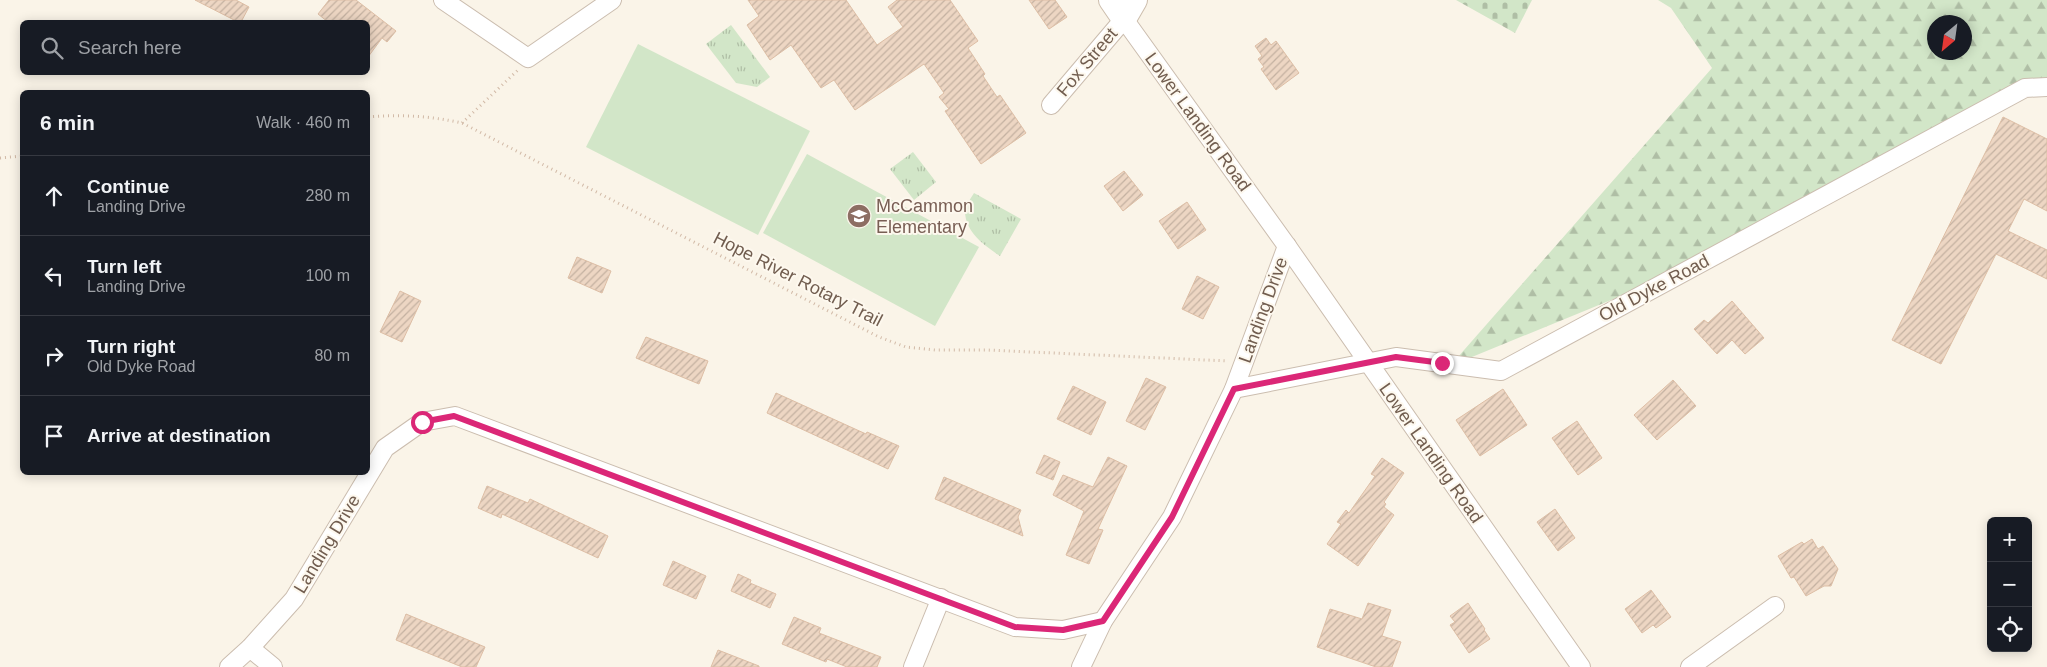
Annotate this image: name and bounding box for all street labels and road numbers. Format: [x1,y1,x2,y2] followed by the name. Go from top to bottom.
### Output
[1053,24,1121,100] street label: Fox Street
[1141,49,1255,195] street label: Lower Landing Road
[710,228,886,330] street label: Hope River Rotary Trail
[1595,251,1713,325] street label: Old Dyke Road
[1235,254,1291,366] street label: Landing Drive
[1375,379,1487,527] street label: Lower Landing Road
[290,491,364,597] street label: Landing Drive

